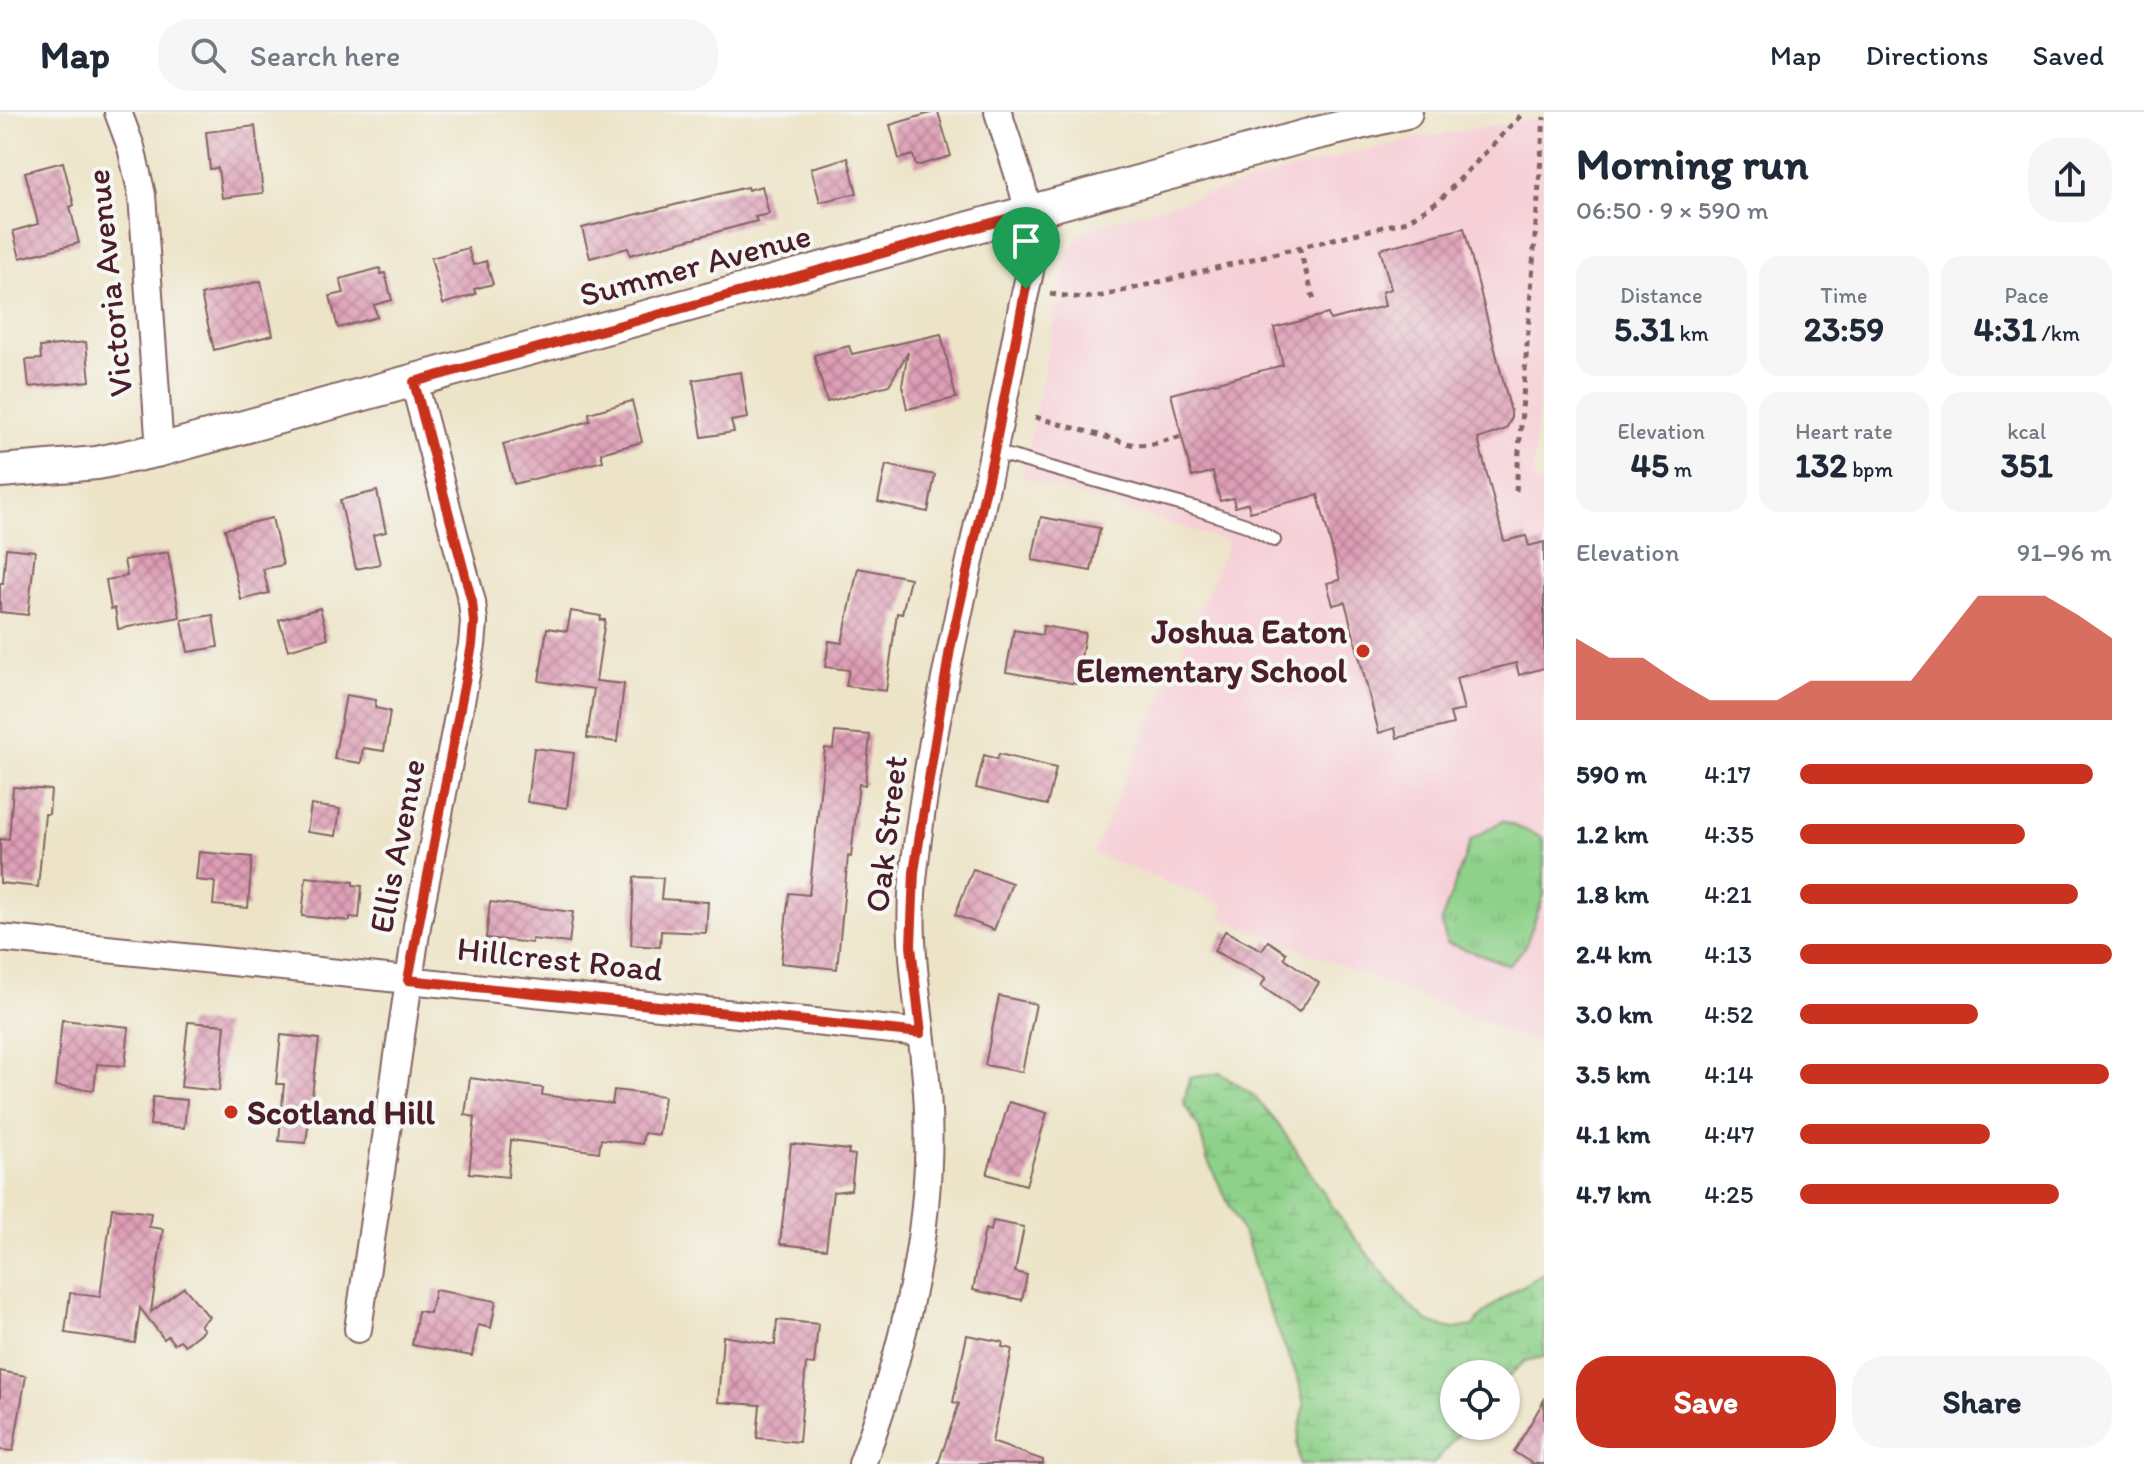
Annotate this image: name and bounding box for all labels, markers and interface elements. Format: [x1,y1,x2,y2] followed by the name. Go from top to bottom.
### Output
[158,19,718,91] search box
[40,32,110,78] text: Map
[186,33,230,77] icon: search
[250,37,400,74] text: Search here
[1770,38,1821,72] text: Map
[1865,38,1989,72] text: Directions
[2033,38,2104,72] text: Saved
[1576,137,1809,190] text: Morning run
[2028,138,2112,222] button: share
[77,167,141,399] street label: Victoria Avenue
[1576,194,1769,226] text: 06:50 · 9 × 590 m
[992,207,1060,289] pin
[575,214,815,316] street label: Summer Avenue
[1004,219,1048,263] icon: arrive
[1620,282,1703,309] text: Distance
[1821,282,1867,309] text: Time
[2005,282,2049,309] text: Pace
[1614,309,1675,350] text: 5.31
[1804,309,1884,350] text: 23:59
[1973,309,2037,350] text: 4:31
[1675,320,1709,347] text: km
[2037,320,2080,347] text: /km
[1618,418,1705,445] text: Elevation
[1795,418,1893,445] text: Heart rate
[2007,418,2046,445] text: kcal
[1630,445,1669,486] text: 45
[1795,445,1847,486] text: 132
[2001,445,2053,486] text: 351
[1669,456,1692,483] text: m
[1847,456,1893,483] text: bpm
[1576,536,1679,568] text: Elevation
[2017,536,2112,568] text: 91–96 m
[1076,611,1348,691] place label: Joshua Eaton Elementary School
[1354,642,1372,660] marker: Joshua Eaton Elementary School
[856,753,916,915] street label: Oak Street
[360,755,434,937] street label: Ellis Avenue
[1576,758,1647,790] text: 590 m
[1704,758,1751,790] text: 4:17
[1576,818,1648,850] text: 1.2 km
[1704,818,1754,850] text: 4:35
[1576,878,1649,910] text: 1.8 km
[1704,878,1752,910] text: 4:21
[455,928,665,990] street label: Hillcrest Road
[1576,938,1652,970] text: 2.4 km
[1704,938,1752,970] text: 4:13
[1576,998,1653,1030] text: 3.0 km
[1704,998,1753,1030] text: 4:52
[1576,1058,1650,1090] text: 3.5 km
[1704,1058,1754,1090] text: 4:14
[247,1092,435,1133] place label: Scotland Hill
[222,1103,240,1121] marker: Scotland Hill
[1576,1118,1650,1150] text: 4.1 km
[1704,1118,1755,1150] text: 4:47
[1576,1178,1651,1210] text: 4.7 km
[1704,1178,1753,1210] text: 4:25
[1576,1356,1836,1448] button: Save
[1852,1356,2112,1448] button: Share
[1440,1360,1520,1440] map controls
[1440,1360,1520,1440] button: locate

